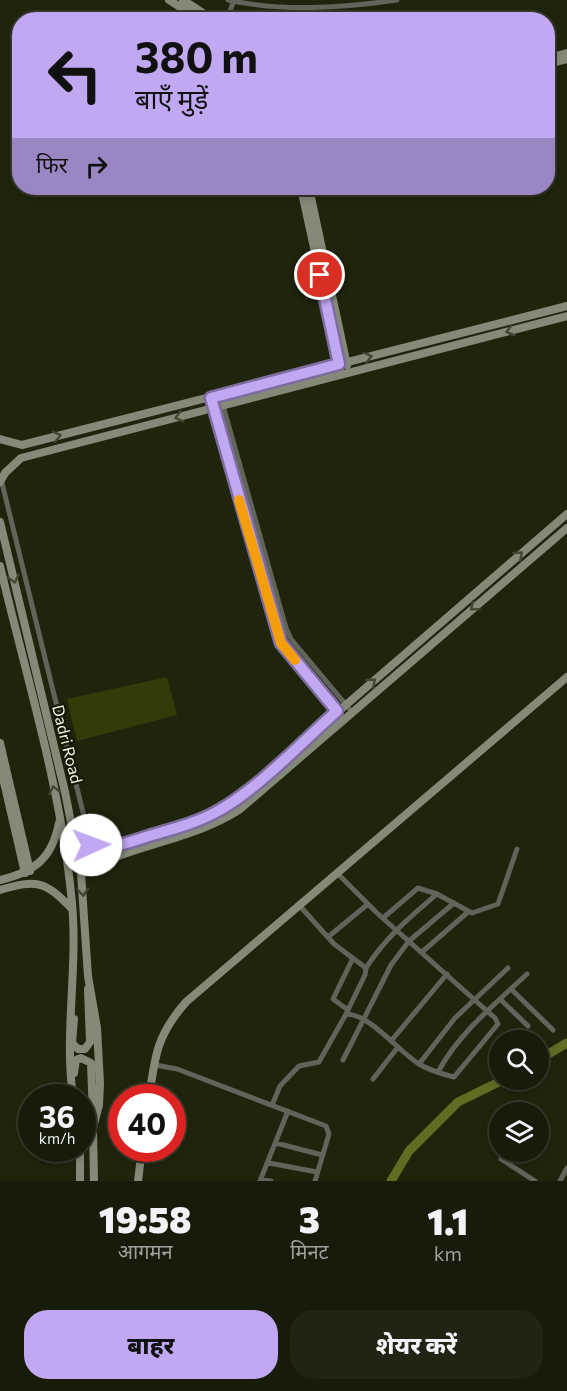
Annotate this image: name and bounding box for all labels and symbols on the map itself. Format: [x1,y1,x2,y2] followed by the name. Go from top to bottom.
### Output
[294,249,345,300] pin
[506,323,516,336] one-way arrow
[362,352,373,364] one-way arrow
[175,409,185,422] one-way arrow
[52,431,62,444] one-way arrow
[512,551,523,562] one-way arrow
[6,574,19,584] one-way arrow
[470,600,481,611] one-way arrow
[365,678,376,689] one-way arrow
[49,703,87,785] street label: Dadri Road
[48,785,61,795] one-way arrow
[59,813,123,877] position arrow
[76,888,89,897] one-way arrow
[108,1084,186,1162] speed limit sign: 40

